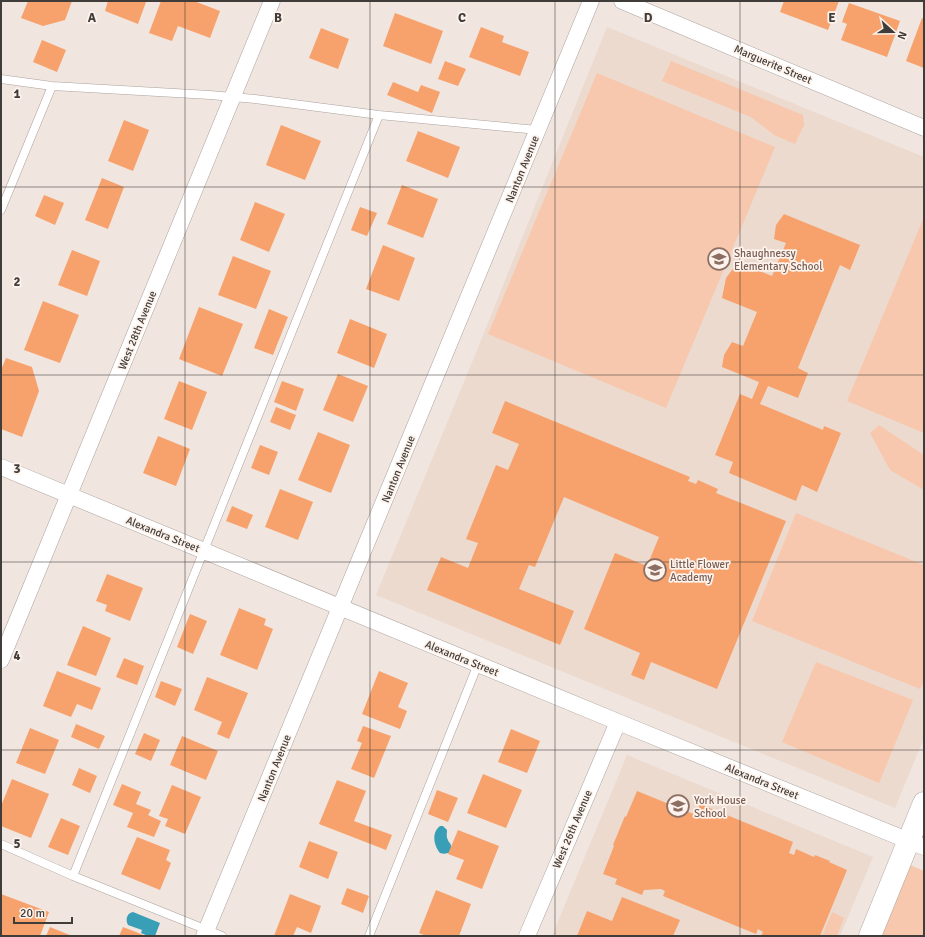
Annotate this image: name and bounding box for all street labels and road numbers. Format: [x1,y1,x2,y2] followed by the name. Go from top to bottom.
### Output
[732,42,814,87] street label: Marguerite Street
[503,134,542,205] street label: Nanton Avenue
[116,289,159,372] street label: West 28th Avenue
[379,434,418,505] street label: Nanton Avenue
[124,514,202,555] street label: Alexandra Street
[423,638,501,679] street label: Alexandra Street
[255,733,294,804] street label: Nanton Avenue
[723,761,801,802] street label: Alexandra Street
[550,788,595,870] street label: West 26th Avenue

